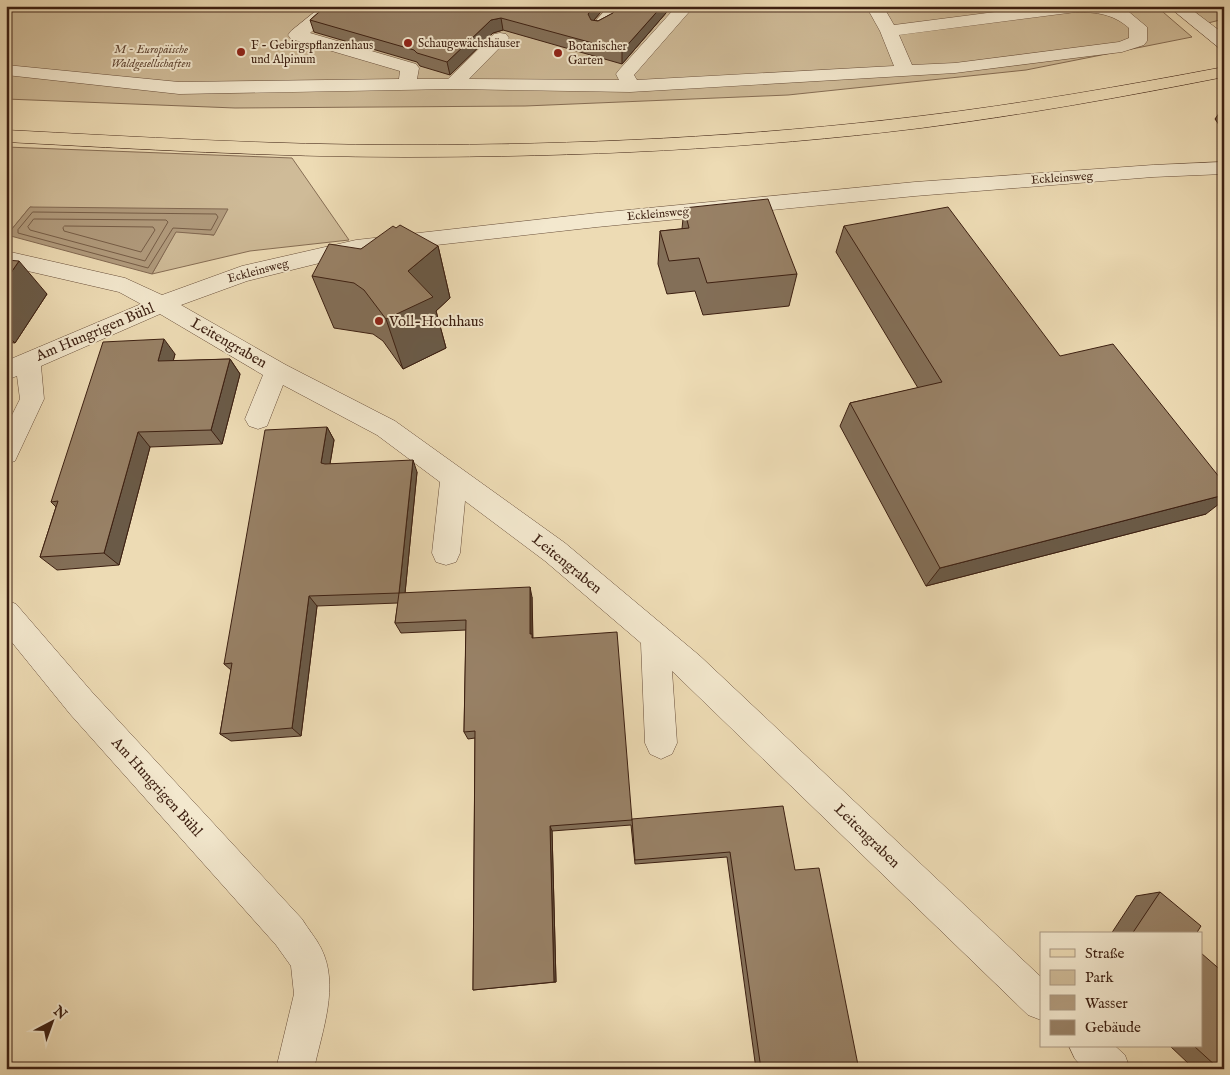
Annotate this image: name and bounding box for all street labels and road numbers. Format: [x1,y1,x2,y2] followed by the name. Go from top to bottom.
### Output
[1030,168,1094,188] street label: Eckleinsweg
[626,204,690,224] street label: Eckleinsweg
[226,256,290,286] street label: Eckleinsweg
[32,298,158,366] street label: Am Hungrigen Bühl
[188,314,270,372] street label: Leitengraben
[528,530,606,598] street label: Leitengraben
[107,733,207,841] street label: Am Hungrigen Bühl
[830,800,904,872] street label: Leitengraben

